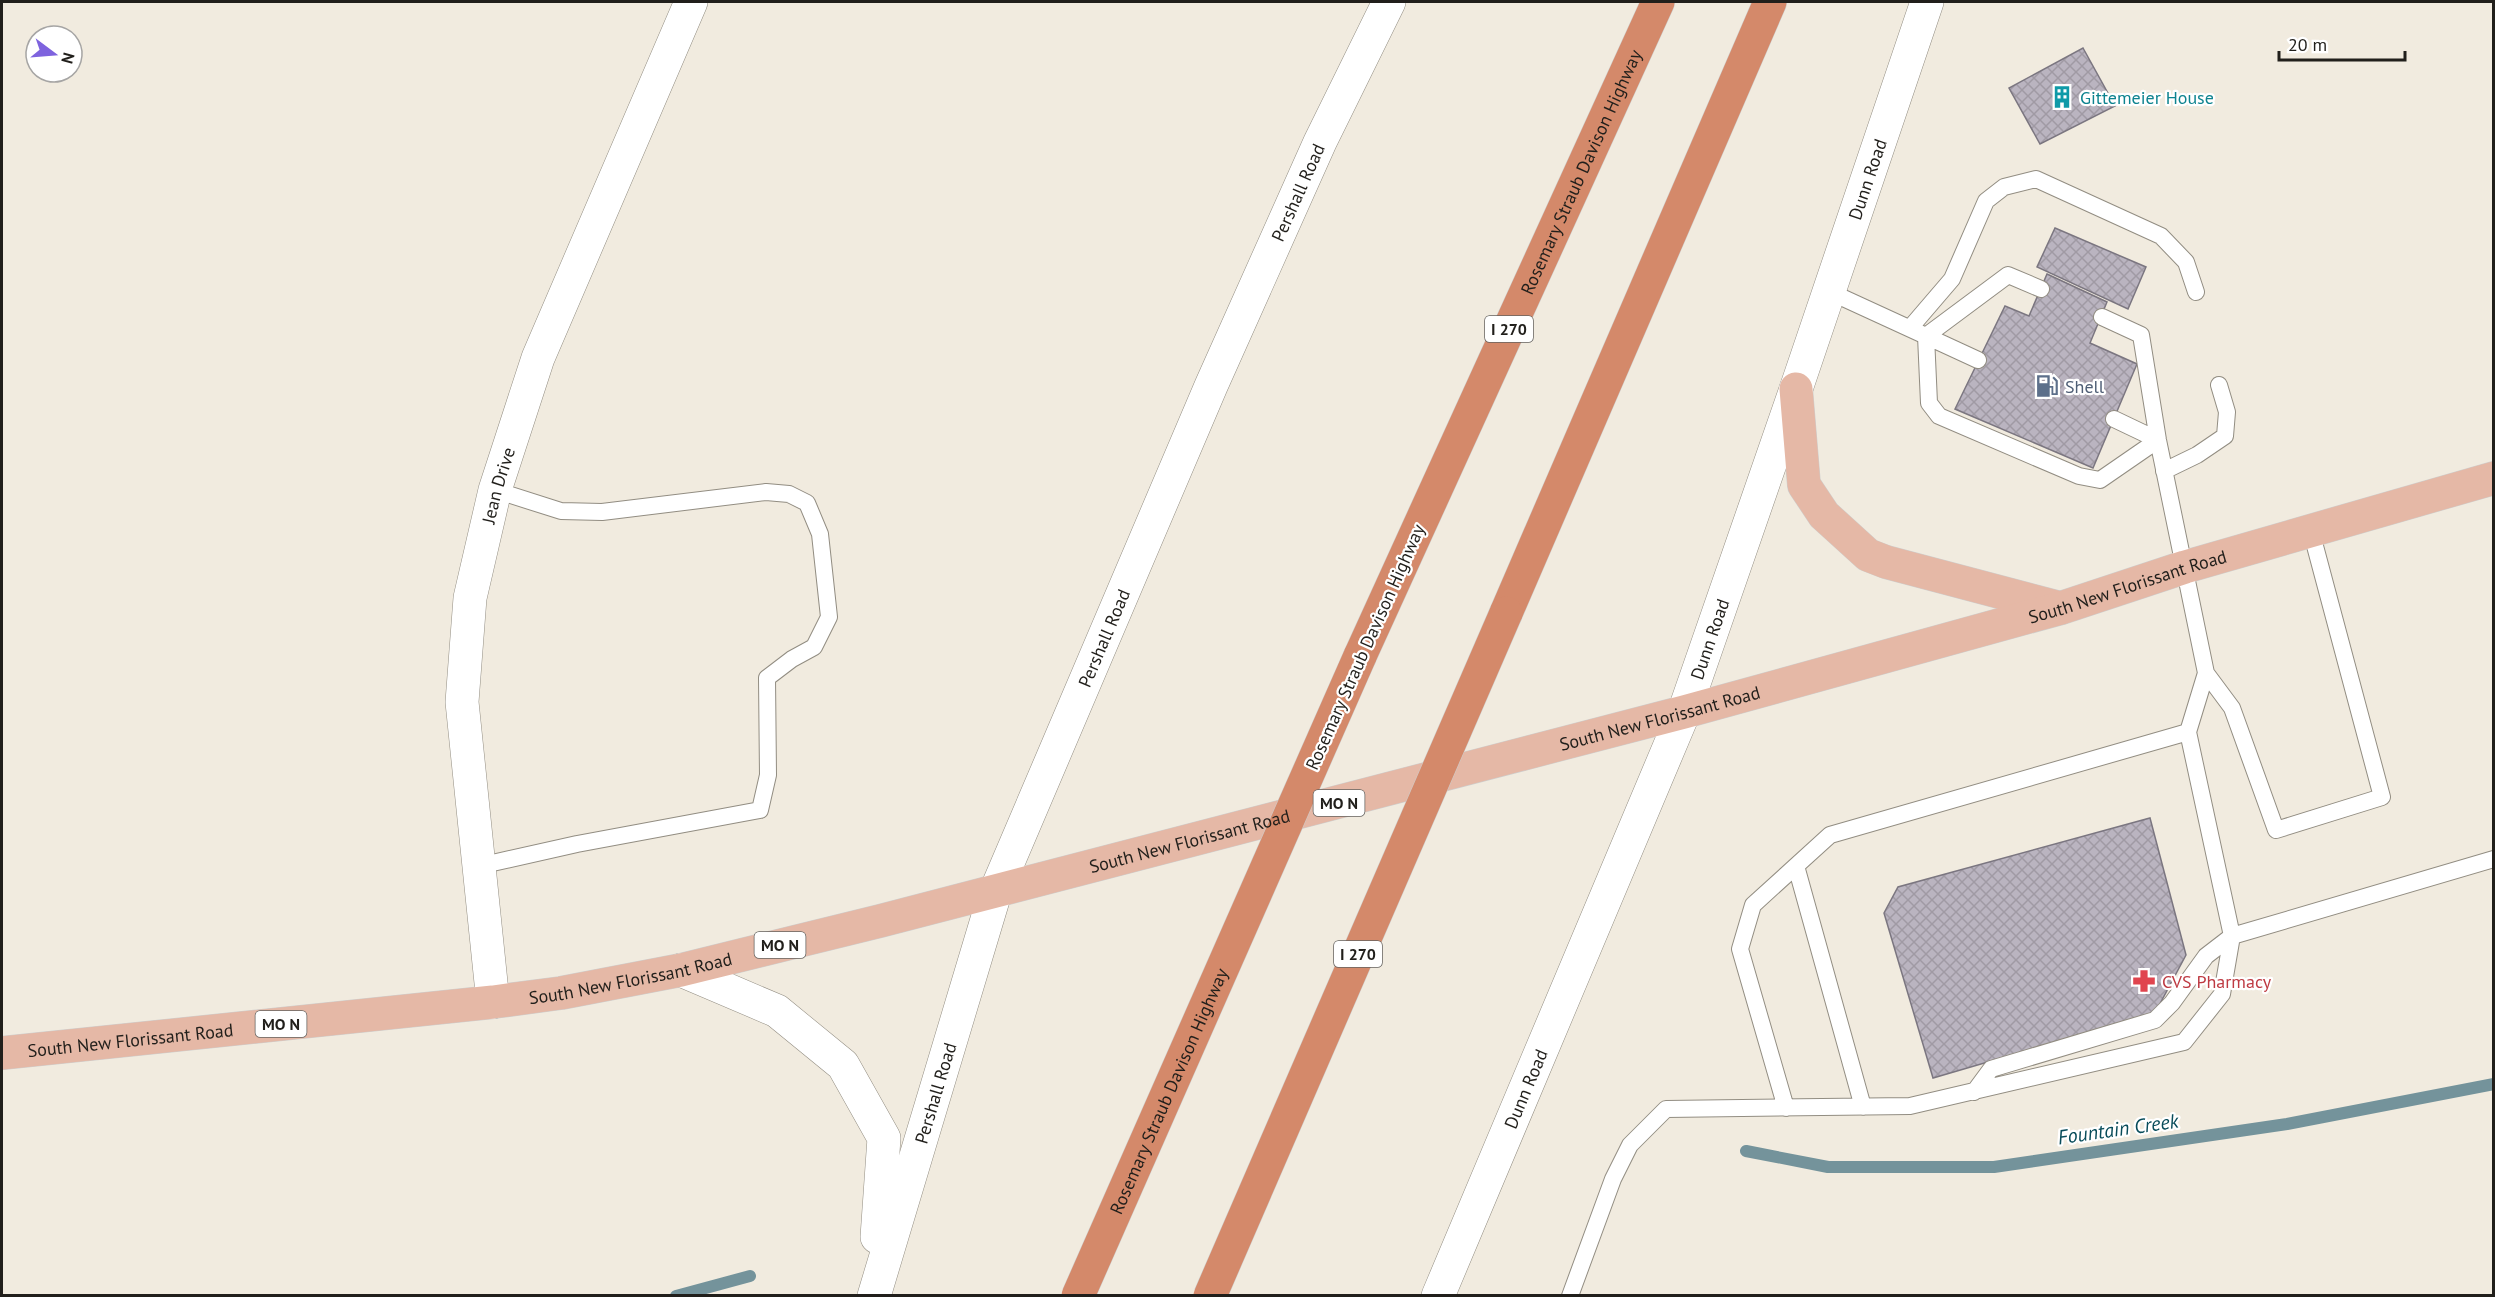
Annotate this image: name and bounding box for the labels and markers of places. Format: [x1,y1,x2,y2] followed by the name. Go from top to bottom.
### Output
[2049,84,2075,110] building icon: Gittemeier House
[2080,86,2214,109] place label: Gittemeier House
[2034,373,2060,399] fuel station icon: Shell
[2065,375,2105,398] place label: Shell
[2131,968,2157,994] pharmacy icon: CVS Pharmacy
[2162,970,2272,993] place label: CVS Pharmacy

